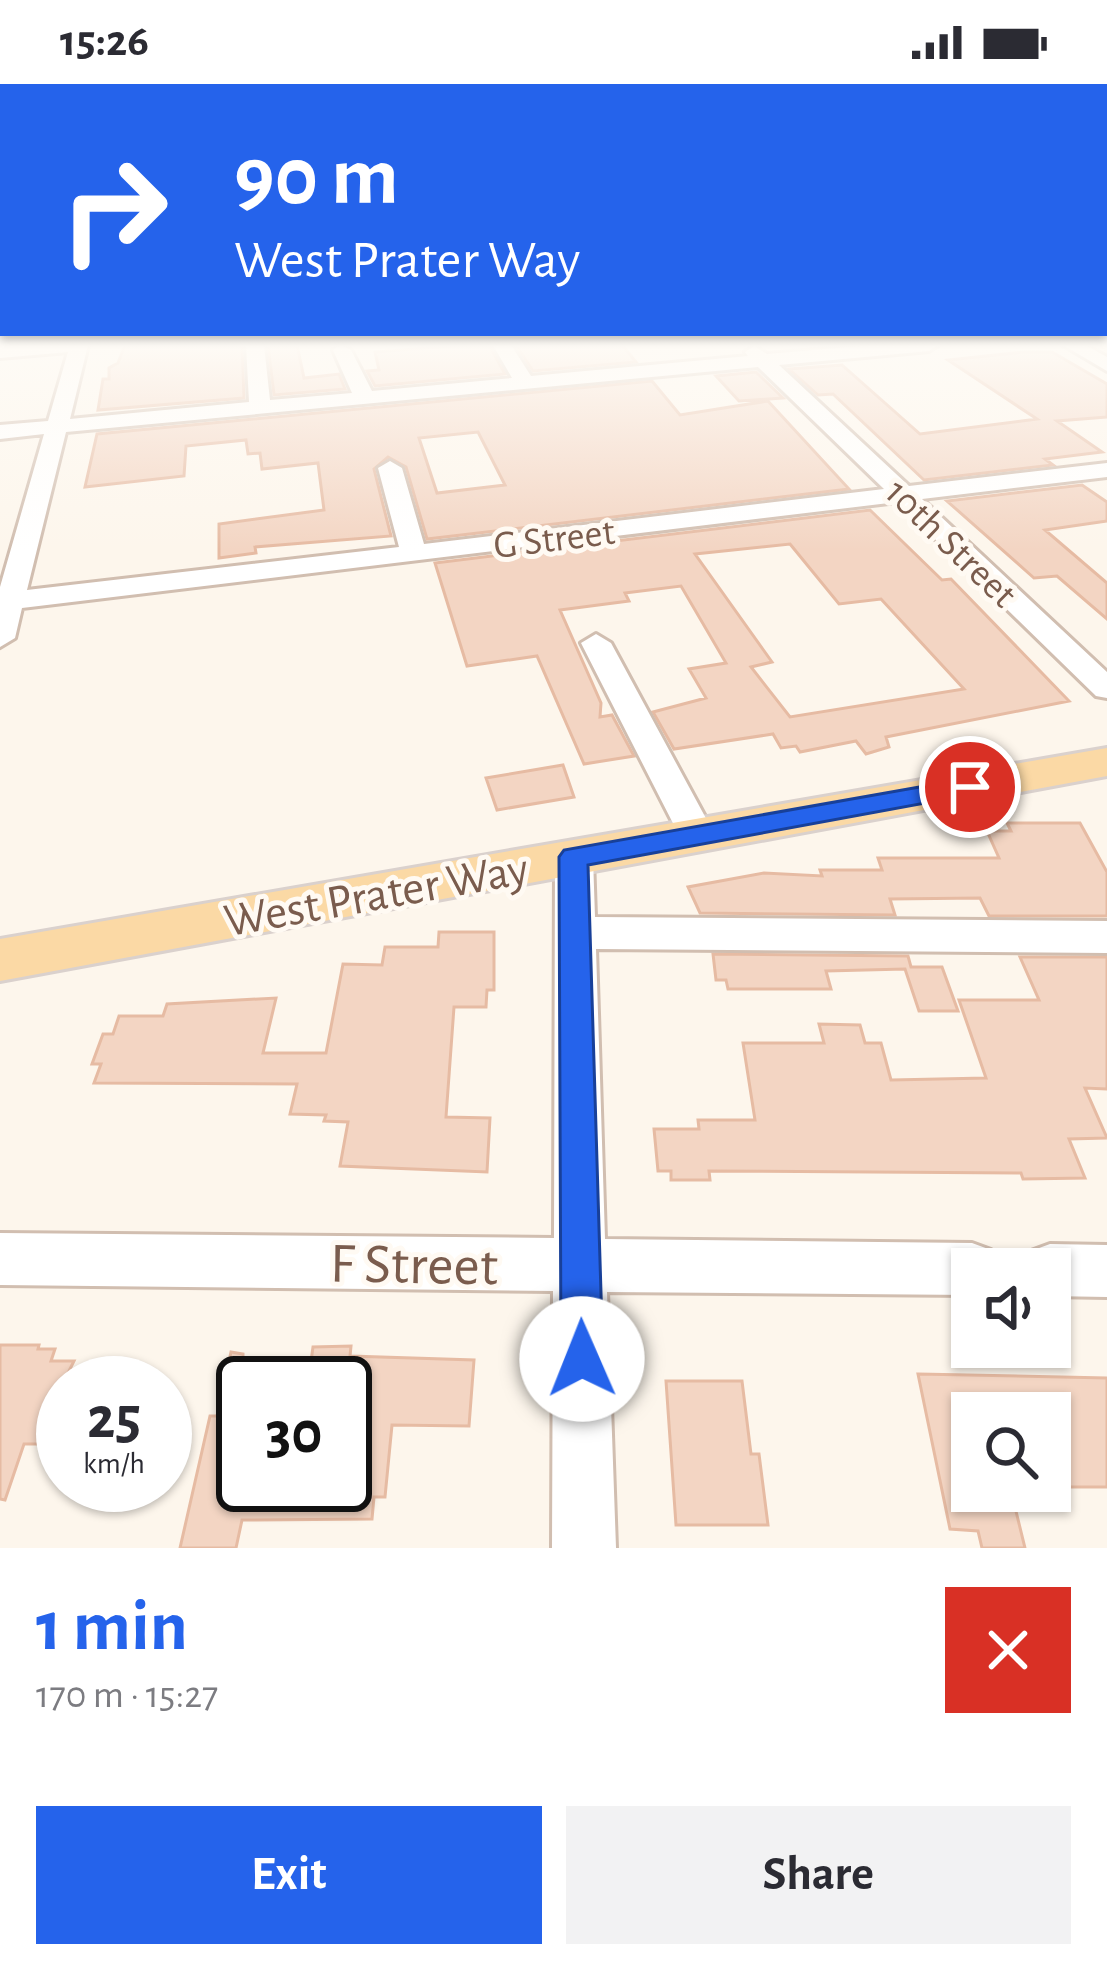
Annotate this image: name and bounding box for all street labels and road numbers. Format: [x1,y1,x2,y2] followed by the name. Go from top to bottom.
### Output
[877,472,1023,615] street label: 10th Street
[492,513,617,566] street label: G Street
[221,846,532,946] street label: West Prater Way
[329,1236,499,1295] street label: F Street

